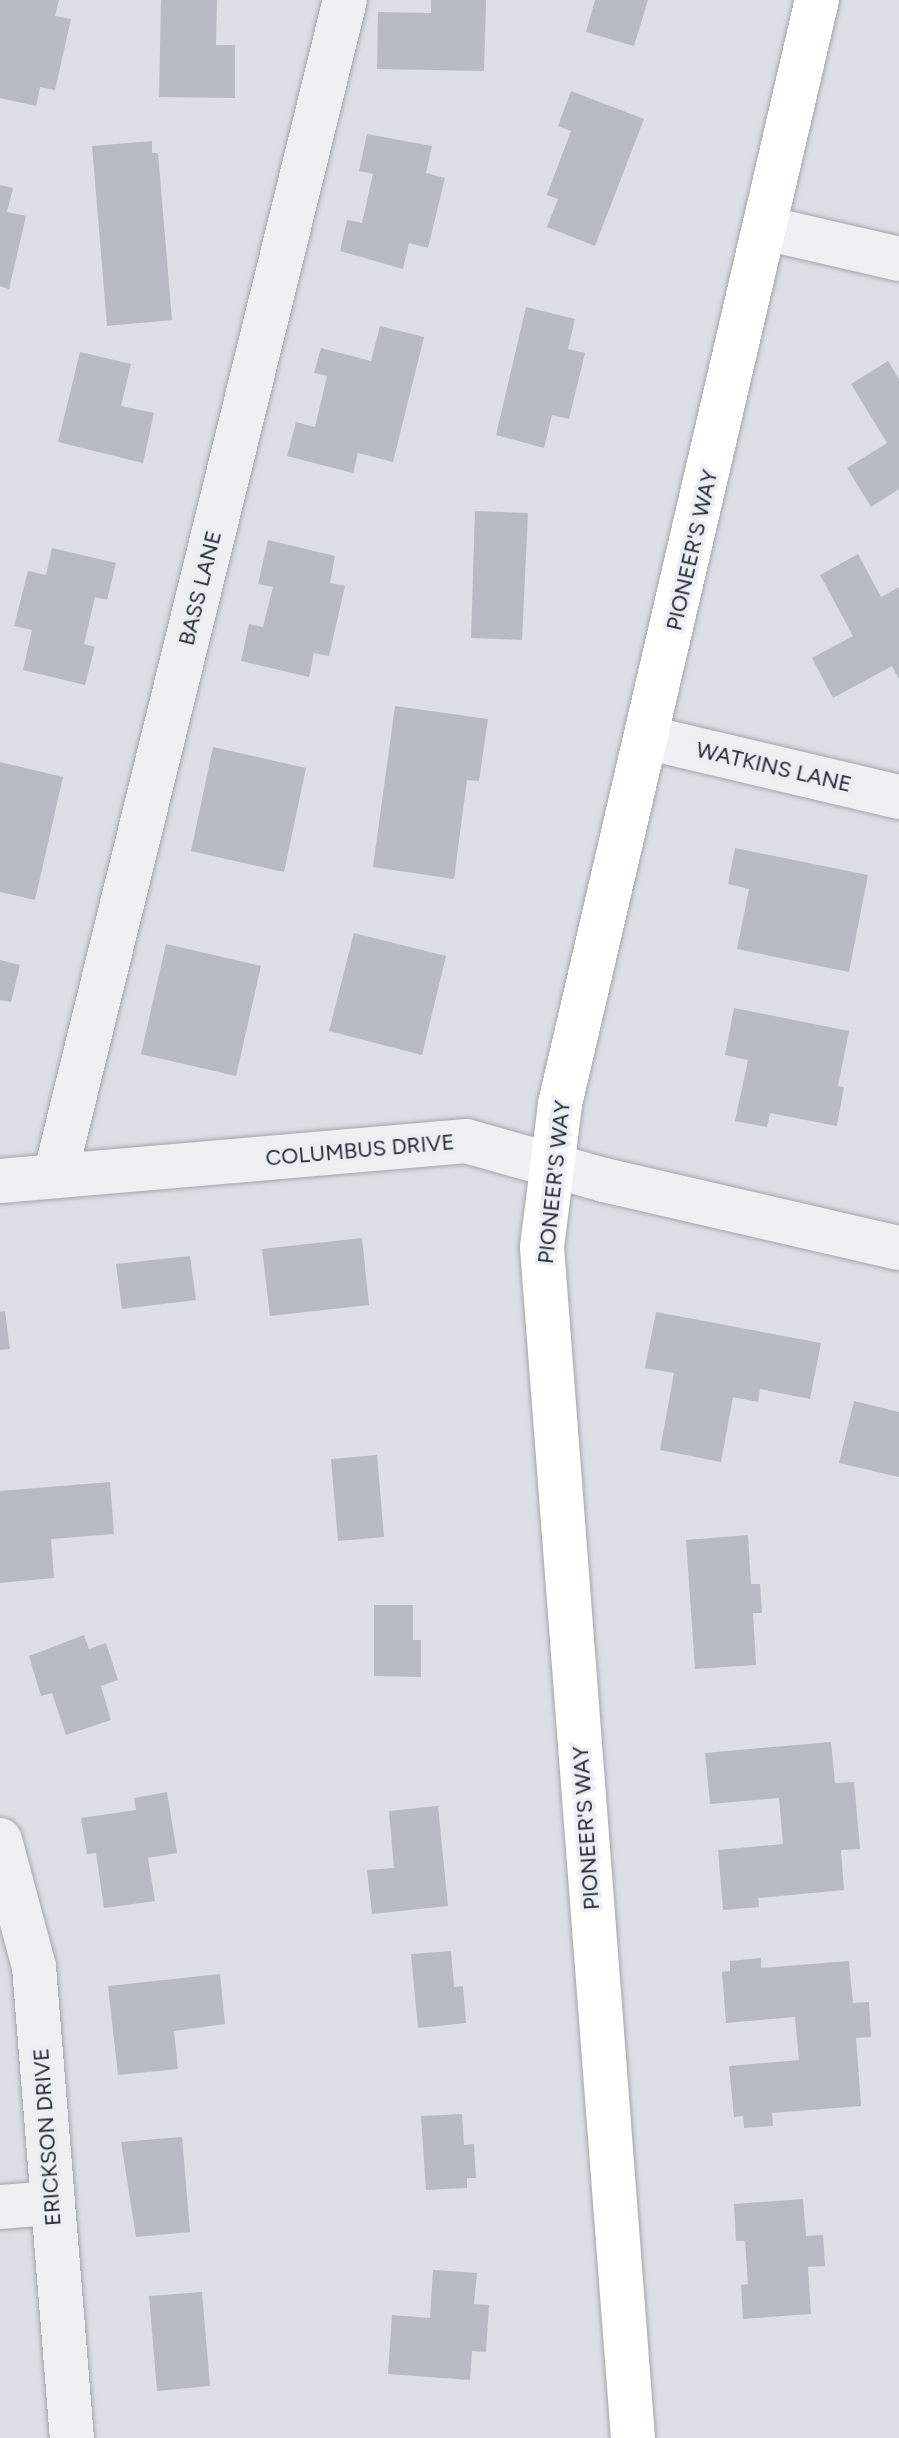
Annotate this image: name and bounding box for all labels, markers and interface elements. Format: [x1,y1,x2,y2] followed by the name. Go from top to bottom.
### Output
[661,467,723,633] street label: PIONEER'S WAY
[173,528,227,648] street label: BASS LANE
[694,736,854,798] street label: WATKINS LANE
[532,1099,576,1265] street label: PIONEER'S WAY
[264,1129,456,1171] street label: COLUMBUS DRIVE
[567,1745,605,1911] street label: PIONEER'S WAY
[28,2047,66,2227] street label: ERICKSON DRIVE

